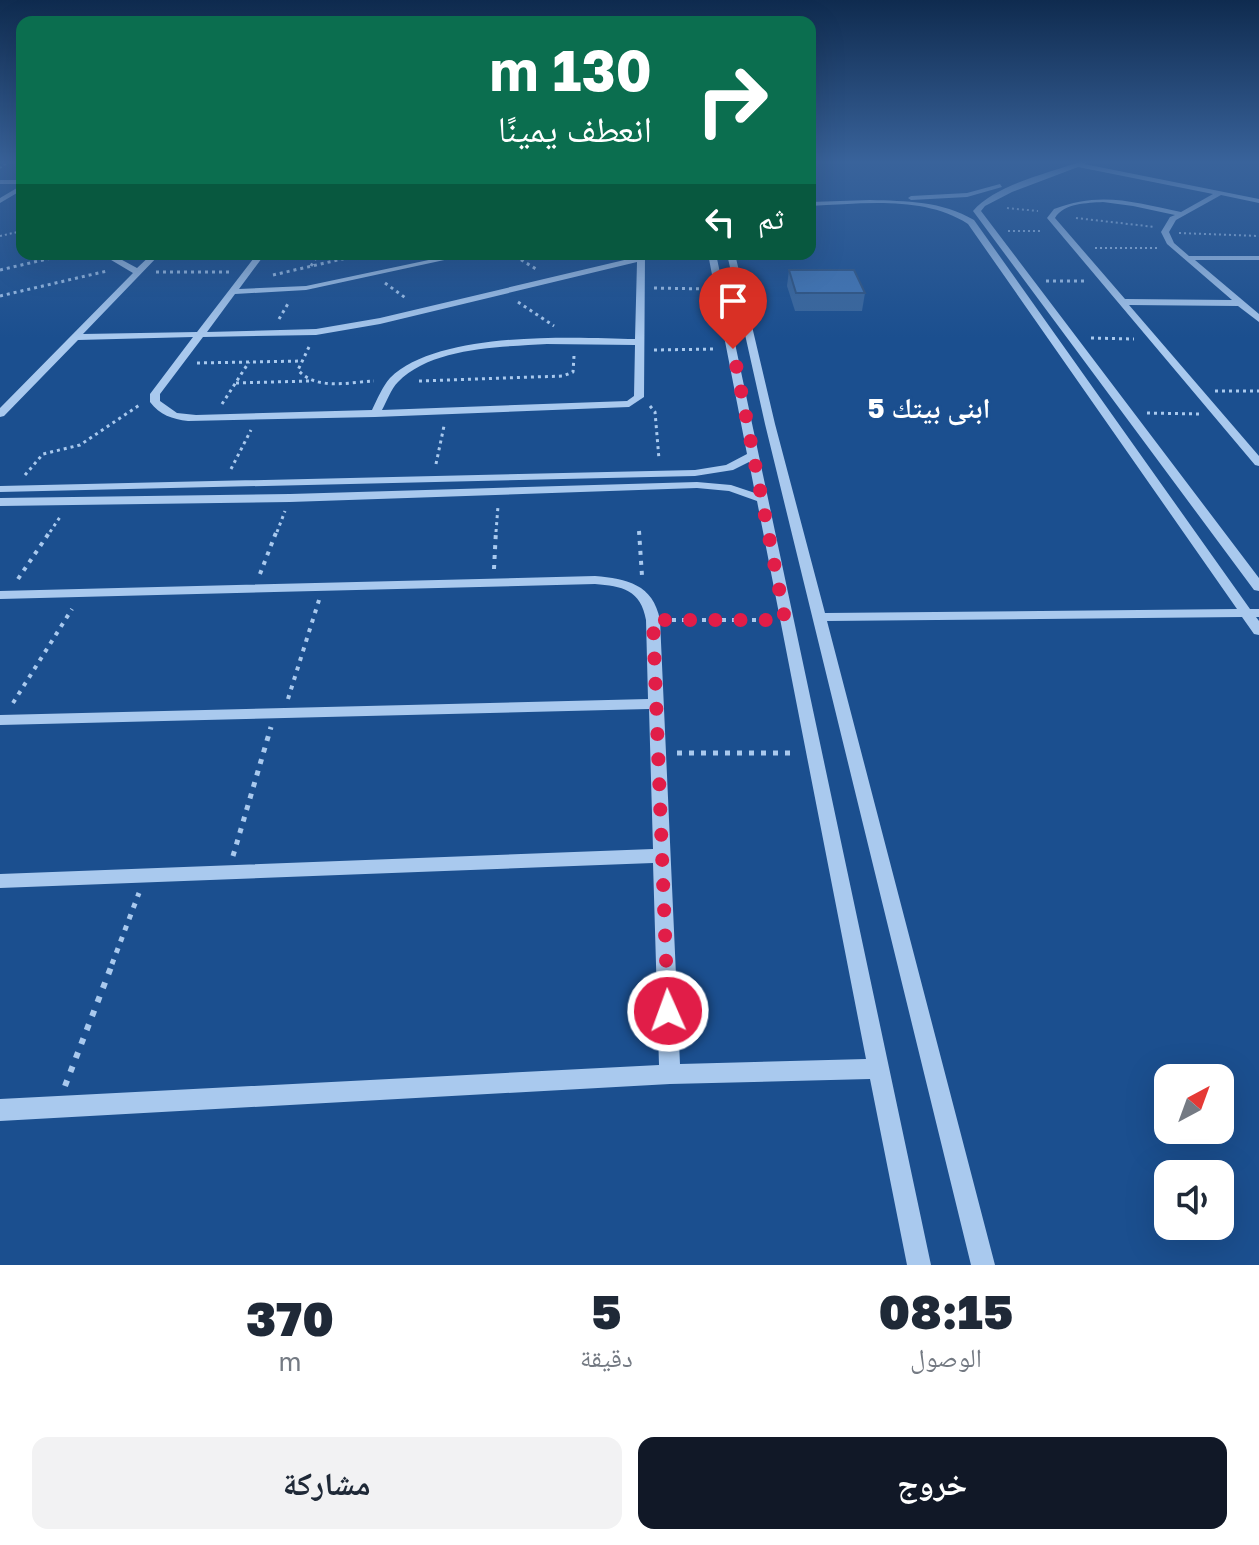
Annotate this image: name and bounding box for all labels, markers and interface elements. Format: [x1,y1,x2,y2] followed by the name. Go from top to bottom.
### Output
[490,36,652,103] text: 130 m
[680,48,784,152] icon: right
[498,107,652,150] text: انعطف يمينًا
[698,200,742,244] icon: left
[758,200,784,236] text: ثم
[699,267,767,349] pin
[711,279,755,323] icon: arrive
[868,391,990,426] district label: ابنى بيتك 5
[626,969,710,1053] position arrow
[1154,1064,1234,1144] north arrow
[1154,1064,1234,1240] map controls
[1154,1160,1234,1240] button: sound
[591,1282,621,1340] text: 5
[879,1282,1013,1340] text: 08:15
[246,1289,334,1347] text: 370
[580,1342,633,1373] text: دقيقة
[910,1342,982,1373] text: الوصول
[278,1346,301,1377] text: m
[32,1437,622,1529] button: مشاركة
[638,1437,1227,1529] button: خروج

